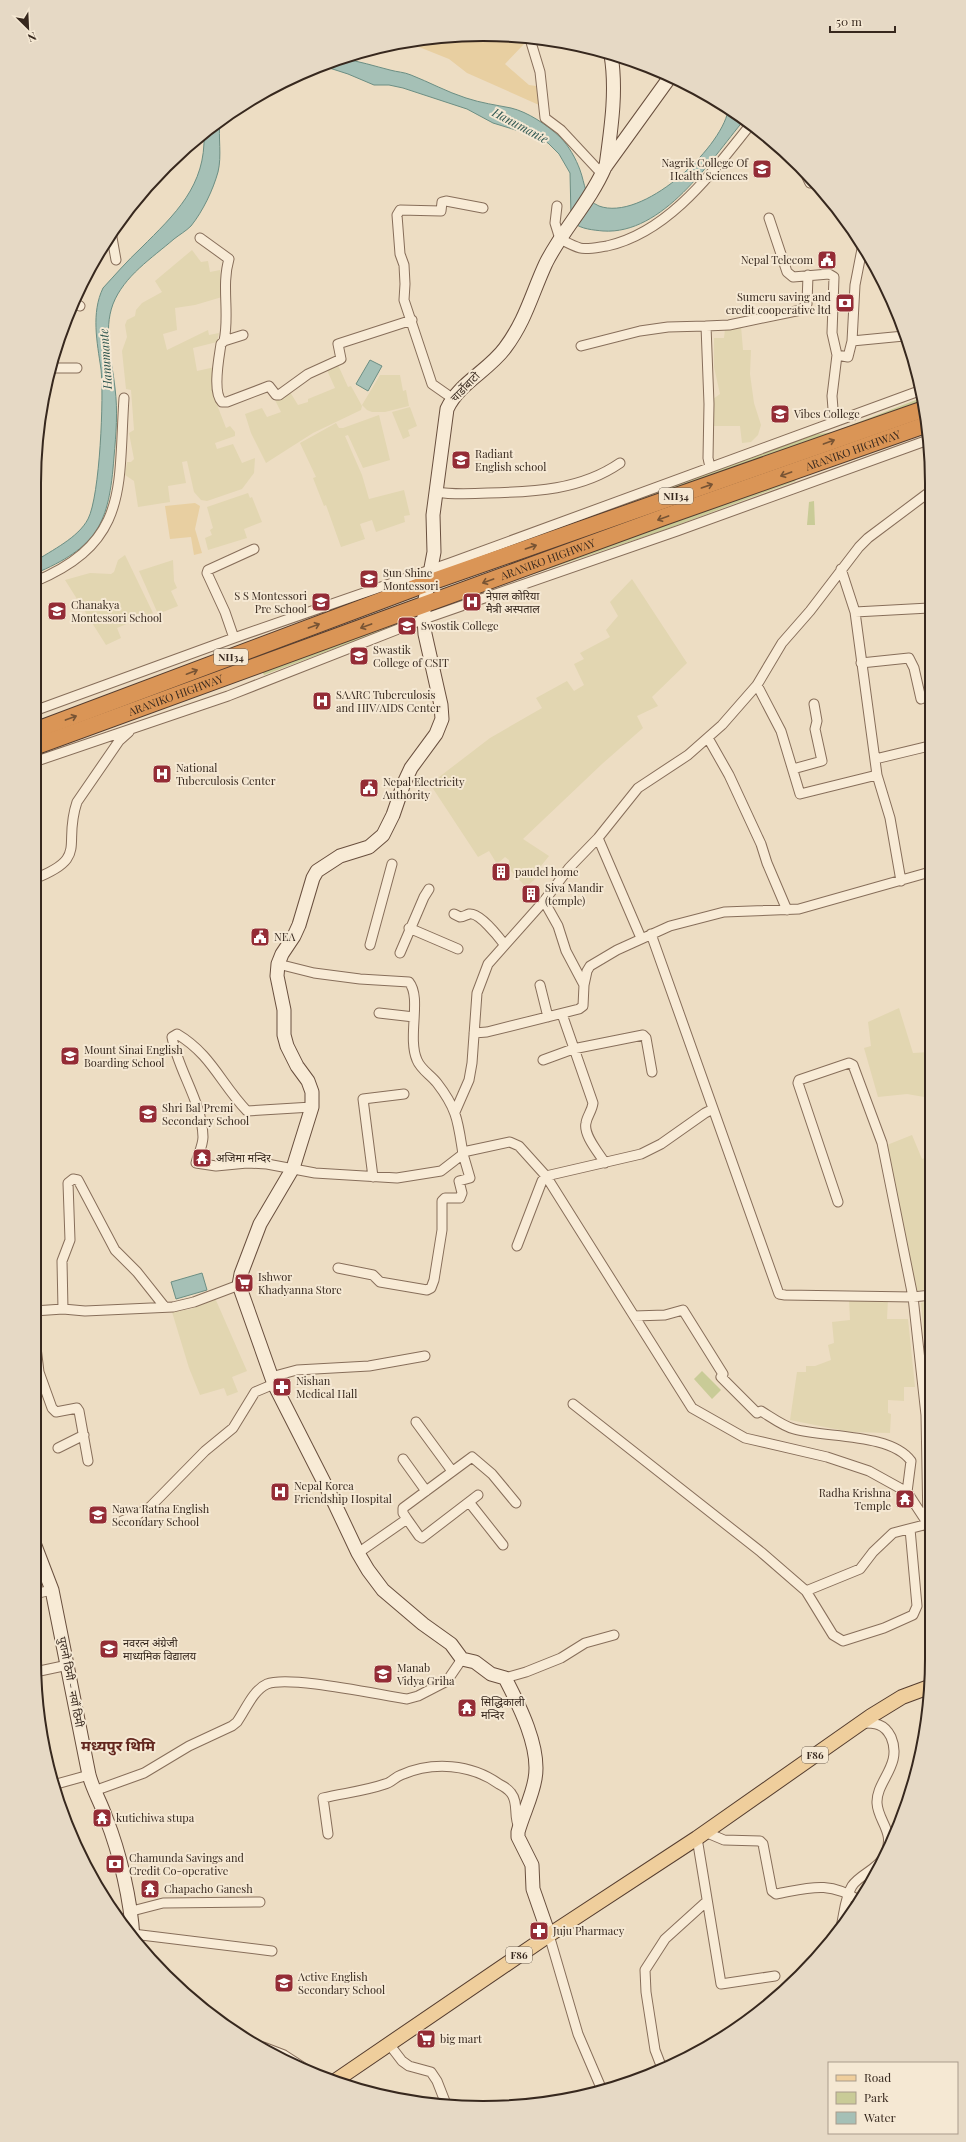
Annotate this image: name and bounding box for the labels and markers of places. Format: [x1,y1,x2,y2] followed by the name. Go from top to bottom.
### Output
[661,155,749,183] place label: Nagrik College Of Health Sciences
[751,158,773,180] school or university icon: Nagrik College Of Health Sciences
[816,249,838,271] public building icon: Nepal Telecom
[741,252,813,267] place label: Nepal Telecom
[726,289,832,317] place label: Sumeru saving and credit cooperative ltd
[834,292,856,314] bank icon: Sumeru saving and credit cooperative ltd
[769,403,791,425] school or university icon: Vibes College
[793,406,860,421] place label: Vibes College
[475,446,546,474] place label: Radiant English school
[450,449,472,471] school or university icon: Radiant English school
[383,565,438,593] place label: Sun Shine Montessori
[358,568,380,590] school or university icon: Sun Shine Montessori
[234,588,307,616] place label: S S Montessori Pre School
[486,588,540,616] place label: नेपाल कोरिया मैत्री अस्पताल
[310,591,332,613] school or university icon: S S Montessori Pre School
[461,591,483,613] hospital icon: नेपाल कोरिया मैत्री अस्पताल
[71,597,162,625] place label: Chanakya Montessori School
[46,600,68,622] school or university icon: Chanakya Montessori School
[396,615,418,637] school or university icon: Swostik College
[421,618,499,633] place label: Swostik College
[373,642,449,670] place label: Swastik College of CSIT
[348,645,370,667] school or university icon: Swastik College of CSIT
[336,687,441,715] place label: SAARC Tuberculosis and HIV/AIDS Center
[311,690,333,712] hospital icon: SAARC Tuberculosis and HIV/AIDS Center
[176,760,276,788] place label: National Tuberculosis Center
[151,763,173,785] hospital icon: National Tuberculosis Center
[382,774,465,802] place label: Nepal Electricity Authority
[358,777,380,799] public building icon: Nepal Electricity Authority
[490,861,512,883] building icon: paudel home
[515,864,579,879] place label: paudel home
[545,880,604,908] place label: Siva Mandir (temple)
[520,883,542,905] building icon: Siva Mandir (temple)
[249,926,271,948] public building icon: NEA
[274,929,295,944] place label: NEA
[84,1042,183,1070] place label: Mount Sinai English Boarding School
[59,1045,81,1067] school or university icon: Mount Sinai English Boarding School
[162,1100,249,1128] place label: Shri Bal Premi Secondary School
[137,1103,159,1125] school or university icon: Shri Bal Premi Secondary School
[191,1147,213,1169] temple icon: अजिमा मन्दिर
[216,1150,271,1165] place label: अजिमा मन्दिर
[258,1269,342,1297] place label: Ishwor Khadyanna Store
[233,1272,255,1294] supermarket icon: Ishwor Khadyanna Store
[296,1373,357,1401] place label: Nishan Medical Hall
[271,1376,293,1398] pharmacy icon: Nishan Medical Hall
[294,1478,392,1506] place label: Nepal Korea Friendship Hospital
[269,1481,291,1503] hospital icon: Nepal Korea Friendship Hospital
[819,1485,892,1513] place label: Radha Krishna Temple
[894,1488,916,1510] temple icon: Radha Krishna Temple
[112,1501,210,1529] place label: Nawa Ratna English Secondary School
[87,1504,109,1526] school or university icon: Nawa Ratna English Secondary School
[123,1635,197,1663] place label: नवरत्न अंग्रेजी माध्यमिक विद्यालय
[98,1638,120,1660] school or university icon: नवरत्न अंग्रेजी माध्यमिक विद्यालय
[396,1660,455,1688] place label: Manab Vidya Griha
[372,1663,394,1685] school or university icon: Manab Vidya Griha
[481,1694,525,1722] place label: सिद्धिकाली मन्दिर
[456,1697,478,1719] temple icon: सिद्धिकाली मन्दिर
[91,1807,113,1829] temple icon: kutichiwa stupa
[116,1810,195,1825] place label: kutichiwa stupa
[129,1850,245,1878] place label: Chamunda Savings and Credit Co-operative
[104,1853,126,1875] bank icon: Chamunda Savings and Credit Co-operative
[139,1878,161,1900] temple icon: Chapacho Ganesh
[164,1881,253,1896] place label: Chapacho Ganesh
[528,1920,550,1942] pharmacy icon: Juju Pharmacy
[552,1923,625,1938] place label: Juju Pharmacy
[297,1969,385,1997] place label: Active English Secondary School
[273,1972,295,1994] school or university icon: Active English Secondary School
[415,2028,437,2050] supermarket icon: big mart
[440,2031,482,2046] place label: big mart

